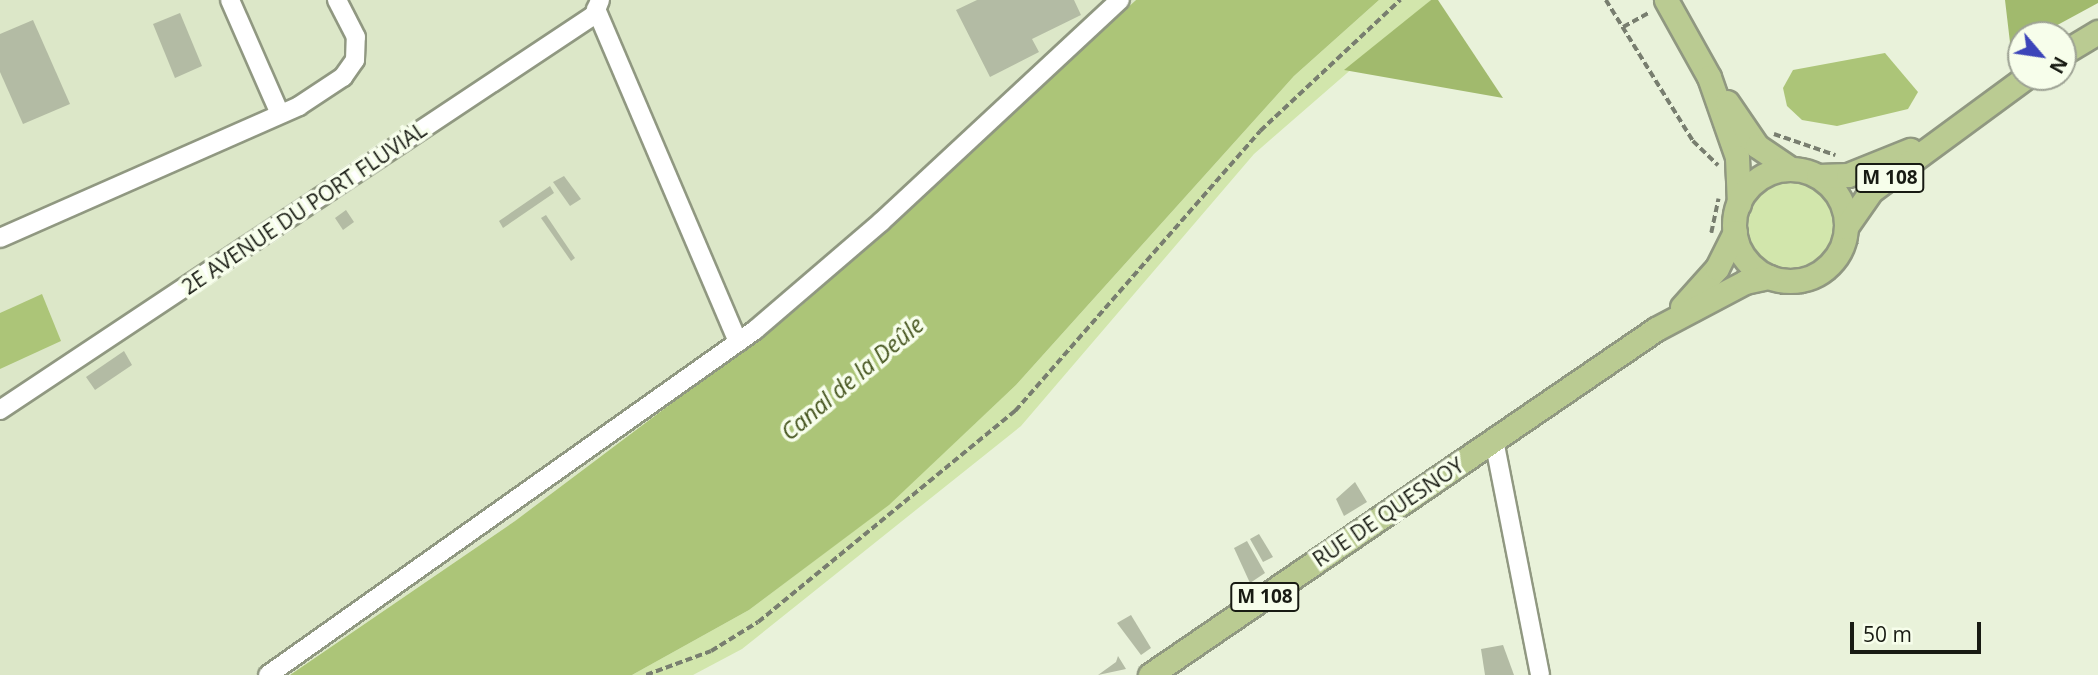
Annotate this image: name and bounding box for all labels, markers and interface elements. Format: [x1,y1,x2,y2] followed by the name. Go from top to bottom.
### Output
[2007,21,2077,91] north arrow
[2044,52,2074,78] text: N
[177,117,431,299] street label: 2E AVENUE DU PORT FLUVIAL
[1855,162,1925,194] road number: M 108
[775,310,929,446] water label: Canal de la Deûle
[1308,452,1468,572] street label: RUE DE QUESNOY
[1230,582,1300,612] road number: M 108
[1853,608,1984,652] scale bar
[1863,620,1912,648] text: 50 m

